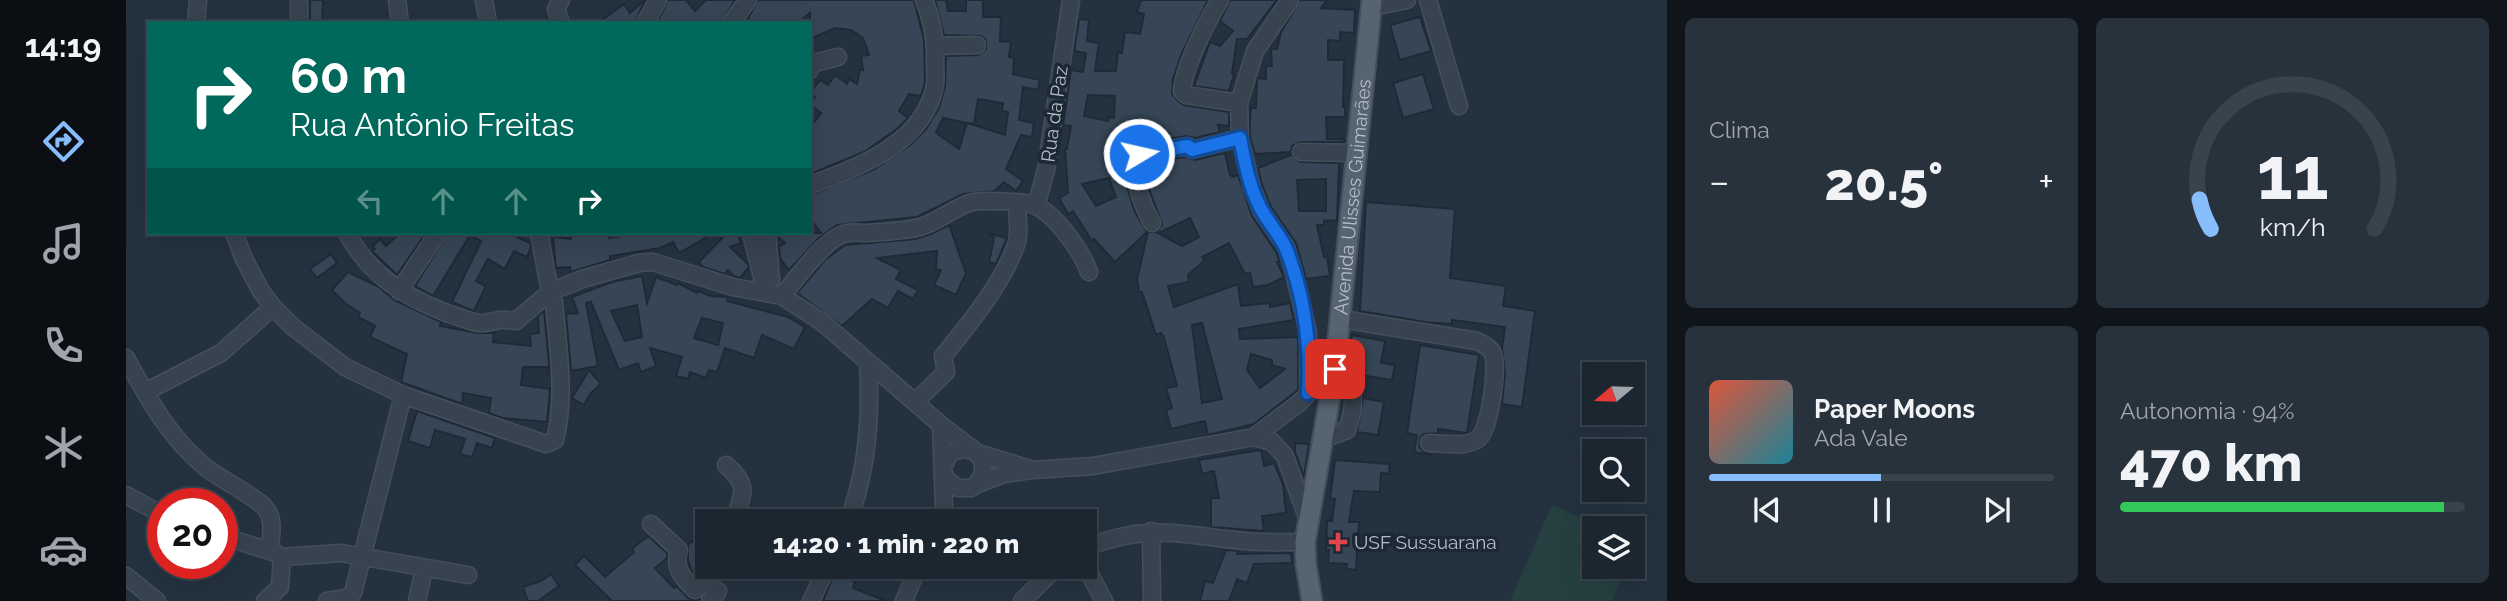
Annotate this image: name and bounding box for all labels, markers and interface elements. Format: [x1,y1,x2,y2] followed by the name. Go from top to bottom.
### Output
[25,27,101,64] text: 14:19
[290,47,407,104] text: 60 m
[175,49,266,140] icon: right
[1036,64,1072,164] street label: Rua da Paz
[1329,78,1375,316] street label: Avenida Ulisses Guimarães
[290,106,574,143] text: Rua Antônio Freitas
[1709,116,1770,143] text: Clima
[39,117,88,166] icon: directions
[1102,117,1176,191] position arrow
[2257,131,2328,216] text: 11
[1824,151,1943,212] text: 20.5°
[1709,159,1729,204] text: −
[2038,159,2054,204] text: +
[351,182,389,220] icon: left
[424,182,462,220] icon: ahead
[497,182,535,220] icon: ahead
[570,182,608,220] icon: right
[2260,212,2325,242] text: km/h
[39,219,88,268] icon: music
[39,321,88,370] icon: phone
[1305,339,1365,399] pin
[1316,350,1354,388] icon: arrive
[1582,362,1645,425] north arrow
[1582,362,1645,579] map controls
[1814,394,1975,424] text: Paper Moons
[2120,397,2294,424] text: Autonomia · 94%
[39,423,88,472] icon: climate
[1814,424,1908,451] text: Ada Vale
[2120,432,2302,493] text: 470 km
[1582,439,1645,502] button: search
[147,488,238,579] speed limit sign: 20
[1748,491,1786,529] icon: previous
[1863,491,1901,529] icon: pause
[1978,491,2016,529] icon: next
[1582,516,1645,579] button: layers
[39,525,88,574] icon: car
[773,529,1019,559] text: 14:20 · 1 min · 220 m
[1354,531,1497,553] place label: USF Sussuarana
[1328,532,1348,552] marker: USF Sussuarana

